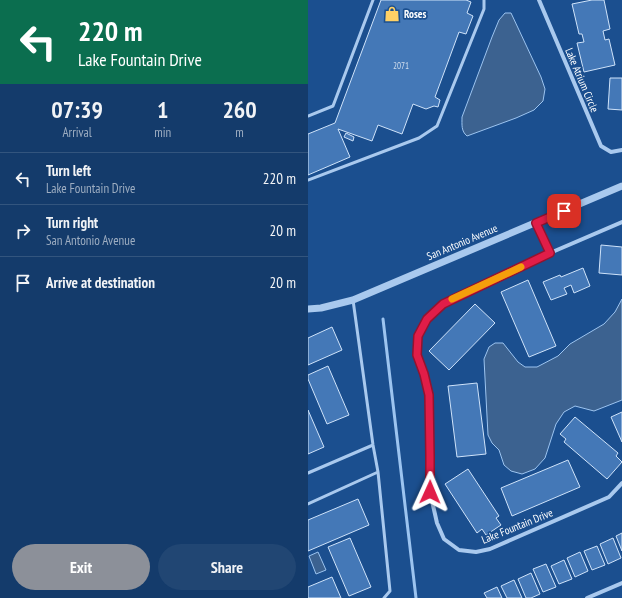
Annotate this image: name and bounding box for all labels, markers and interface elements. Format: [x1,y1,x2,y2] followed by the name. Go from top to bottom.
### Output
[383,5,401,23] shop icon: Roses
[404,7,427,21] place label: Roses
[78,12,142,49] text: 220 m
[12,16,64,68] icon: left
[562,46,602,115] street label: Lake Atrium Circle
[78,48,202,71] text: Lake Fountain Drive
[393,60,409,71] house number: 2071
[51,94,103,125] text: 07:39
[157,94,168,125] text: 1
[222,94,257,125] text: 260
[62,124,92,141] text: Arrival
[154,124,171,141] text: min
[235,124,244,141] text: m
[46,161,91,180] text: Turn left
[12,168,34,190] icon: left
[263,169,296,188] text: 220 m
[46,180,135,197] text: Lake Fountain Drive
[547,194,581,228] pin
[553,200,575,222] icon: arrive
[46,213,98,232] text: Turn right
[12,220,34,242] icon: right
[270,221,296,240] text: 20 m
[425,221,500,263] street label: San Antonio Avenue
[46,232,135,249] text: San Antonio Avenue
[12,272,34,294] icon: arrive
[46,273,155,292] text: Arrive at destination
[270,273,296,292] text: 20 m
[409,471,451,513] position arrow
[479,505,555,547] street label: Lake Fountain Drive
[12,544,150,590] button: Exit
[158,544,296,590] button: Share

